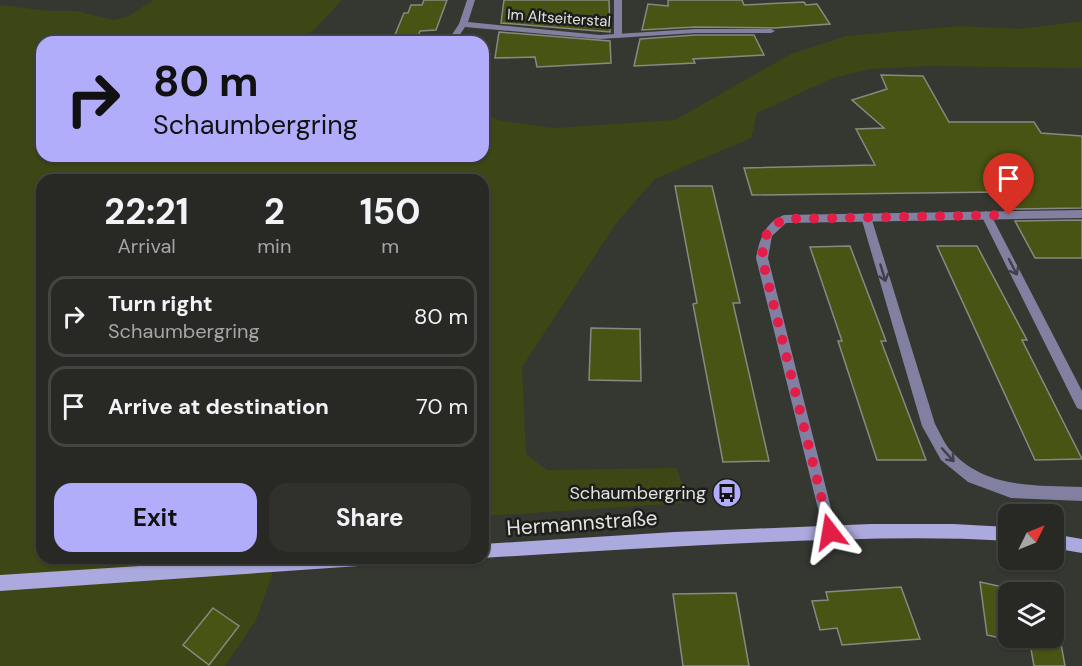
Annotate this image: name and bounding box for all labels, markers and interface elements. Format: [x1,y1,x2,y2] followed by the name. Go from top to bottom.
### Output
[506,4,612,32] street label: Im Altseiterstal
[153,54,259,109] text: 80 m
[54,60,132,138] icon: right
[153,107,358,142] text: Schaumbergring
[983,153,1034,215] pin
[992,162,1025,195] icon: arrive
[104,188,189,235] text: 22:21
[264,188,285,235] text: 2
[360,188,421,235] text: 150
[118,233,176,259] text: Arrival
[257,233,291,259] text: min
[381,233,399,259] text: m
[1008,258,1019,276] one-way arrow
[878,263,889,282] one-way arrow
[108,289,213,318] text: Turn right
[57,300,90,333] icon: right
[414,302,468,331] text: 80 m
[108,318,260,344] text: Schaumbergring
[57,390,90,423] icon: arrive
[108,392,329,421] text: Arrive at destination
[416,392,468,421] text: 70 m
[941,448,955,463] one-way arrow
[711,477,743,509] bus stop icon: Schaumbergring
[569,481,706,505] place label: Schaumbergring
[54,483,257,552] button: Exit
[269,483,471,552] button: Share
[798,500,862,564] position arrow
[506,504,658,542] street label: Hermannstraße
[998,504,1064,570] north arrow
[998,504,1064,648] map controls
[998,582,1064,648] button: layers

